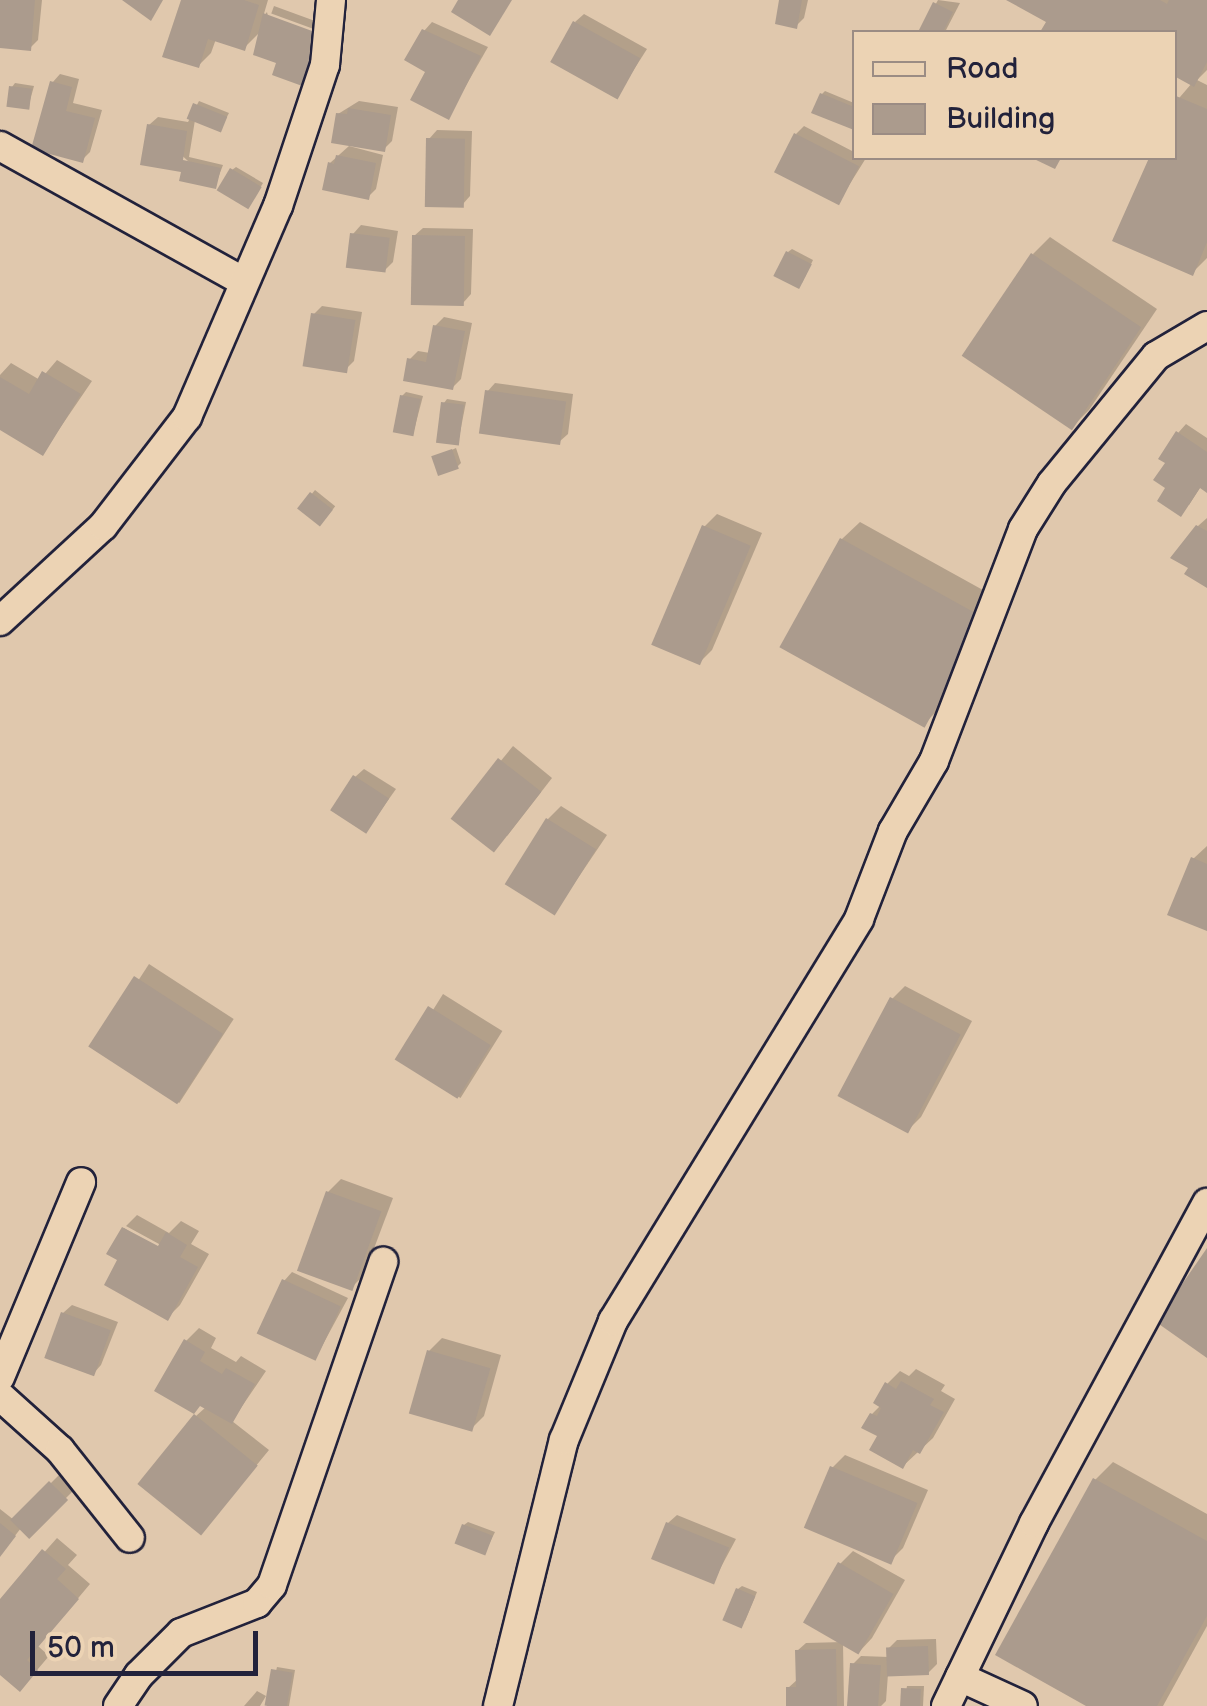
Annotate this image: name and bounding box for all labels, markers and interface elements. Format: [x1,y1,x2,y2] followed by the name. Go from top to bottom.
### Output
[852,30,1177,160] legend
[946,51,1019,87] text: Road
[946,101,1055,137] text: Building
[35,1611,262,1673] scale bar
[47,1630,115,1666] text: 50 m

